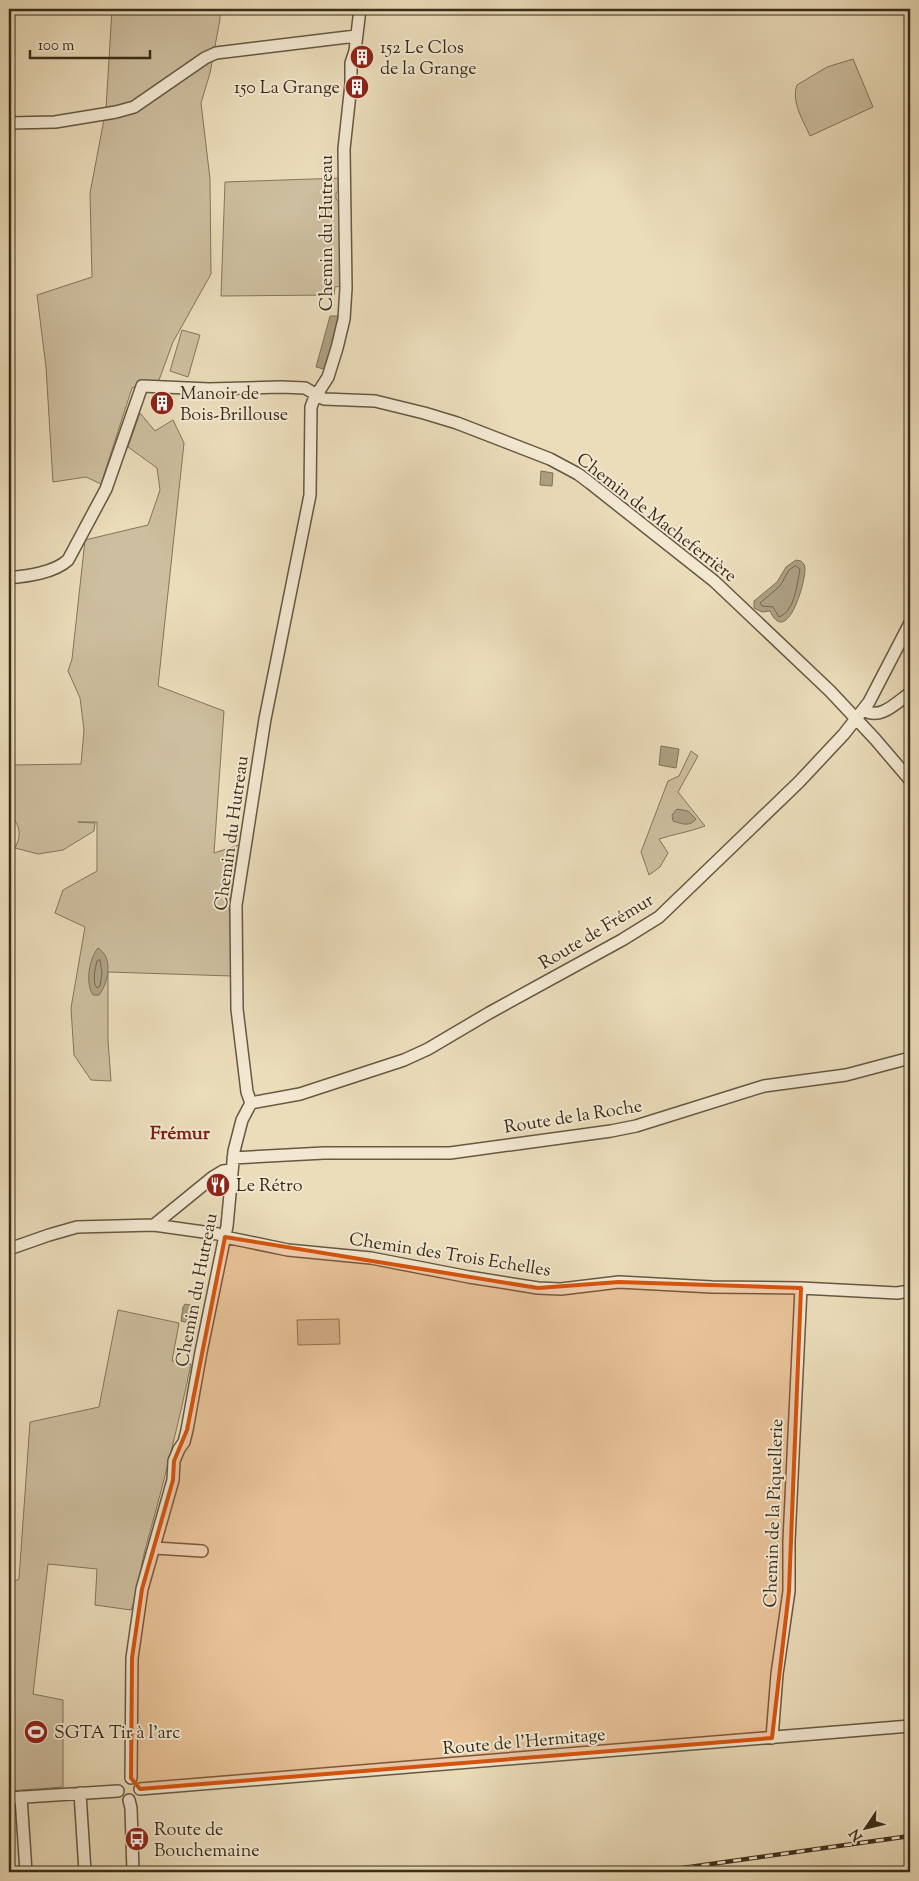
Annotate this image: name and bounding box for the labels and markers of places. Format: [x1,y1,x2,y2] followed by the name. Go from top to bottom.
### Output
[380,36,477,83] place label: 152 Le Clos de la Grange
[349,44,375,70] building icon: 152 Le Clos de la Grange
[344,74,370,100] building icon: 150 La Grange
[234,76,340,102] place label: 150 La Grange
[180,382,288,429] place label: Manoir de Bois-Brillouse
[149,390,175,416] building icon: Manoir de Bois-Brillouse
[205,1172,231,1198] restaurant icon: Le Rétro
[236,1174,303,1200] place label: Le Rétro
[23,1719,49,1745] sports icon: SGTA Tir à l’arc
[54,1721,180,1747] place label: SGTA Tir à l’arc
[154,1818,260,1865] place label: Route de Bouchemaine
[124,1826,150,1852] bus stop icon: Route de Bouchemaine

